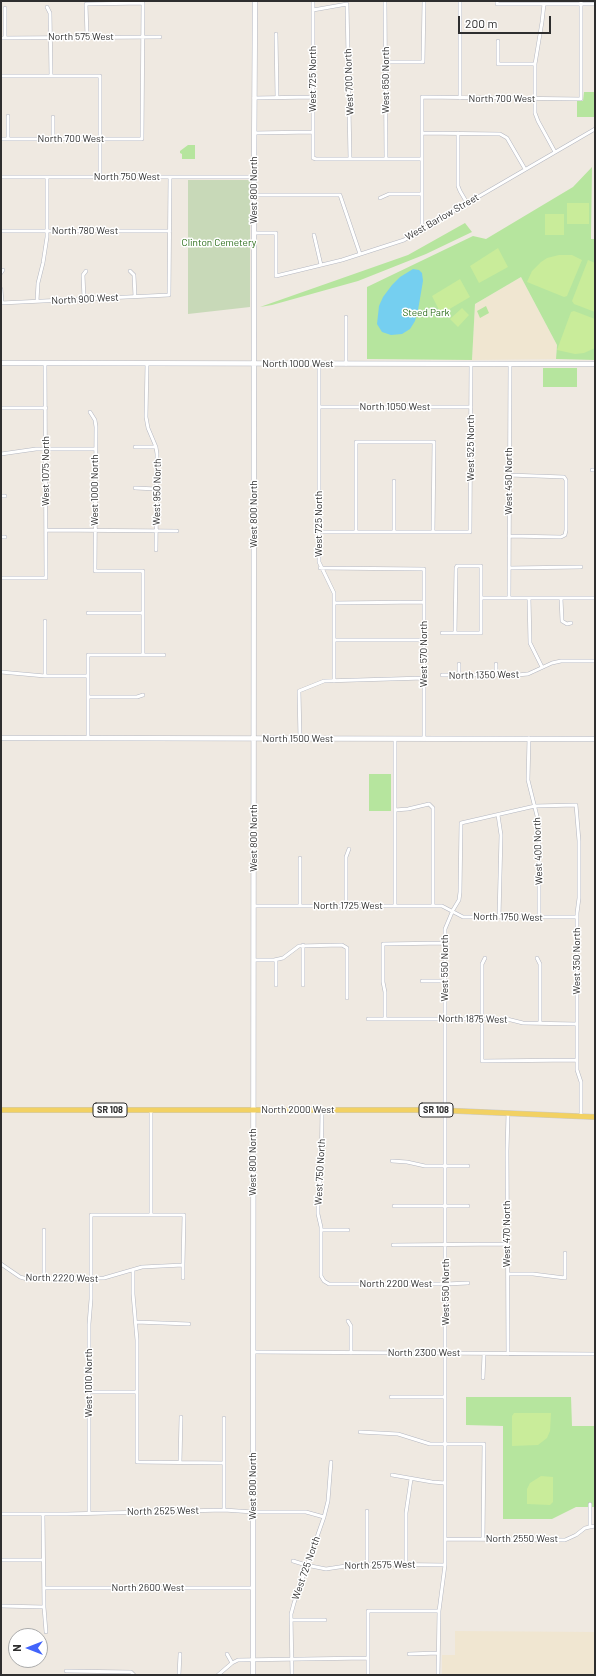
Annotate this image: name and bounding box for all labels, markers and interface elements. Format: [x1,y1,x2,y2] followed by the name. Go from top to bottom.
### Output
[460,8,553,34] scale bar
[465,16,497,30] text: 200 m
[48,31,114,43] street label: North 575 West
[307,46,319,112] street label: West 725 North
[380,47,392,113] street label: West 650 North
[342,48,356,116] street label: West 700 North
[468,93,536,105] street label: North 700 West
[37,133,105,145] street label: North 700 West
[248,156,260,224] street label: West 800 North
[94,171,160,183] street label: North 750 West
[403,191,481,243] street label: West Barlow Street
[52,225,118,237] street label: North 780 West
[182,237,256,249] park label: Clinton Cemetery
[51,291,119,307] street label: North 900 West
[402,307,450,319] park label: Steed Park
[262,358,334,370] street label: North 1000 West
[360,401,430,413] street label: North 1050 West
[465,415,477,481] street label: West 525 North
[40,436,52,506] street label: West 1075 North
[503,447,515,515] street label: West 450 North
[89,454,101,526] street label: West 1000 North
[150,458,164,526] street label: West 950 North
[248,480,260,548] street label: West 800 North
[313,491,325,557] street label: West 725 North
[418,621,430,687] street label: West 570 North
[449,668,519,682] street label: North 1350 West
[263,733,333,745] street label: North 1500 West
[248,804,260,872] street label: West 800 North
[531,817,545,885] street label: West 400 North
[313,900,383,912] street label: North 1725 West
[473,910,543,924] street label: North 1750 West
[571,928,583,994] street label: West 350 North
[439,935,451,1001] street label: West 550 North
[438,1012,508,1026] street label: North 1875 West
[93,1103,127,1117] road number: SR 108
[419,1103,453,1117] road number: SR 108
[261,1104,335,1116] street label: North 2000 West
[247,1128,259,1196] street label: West 800 North
[312,1138,328,1206] street label: West 750 North
[501,1201,513,1267] street label: West 470 North
[440,1259,452,1325] street label: West 550 North
[26,1271,98,1285] street label: North 2220 West
[359,1278,433,1290] street label: North 2200 West
[388,1347,460,1359] street label: North 2300 West
[83,1348,95,1418] street label: West 1010 North
[247,1452,259,1520] street label: West 800 North
[127,1504,199,1518] street label: North 2525 West
[486,1533,558,1545] street label: North 2550 West
[290,1535,322,1601] street label: West 725 North
[344,1558,416,1572] street label: North 2575 West
[112,1582,184,1594] street label: North 2600 West
[8,1628,48,1668] north arrow
[10,1644,23,1652] text: N

